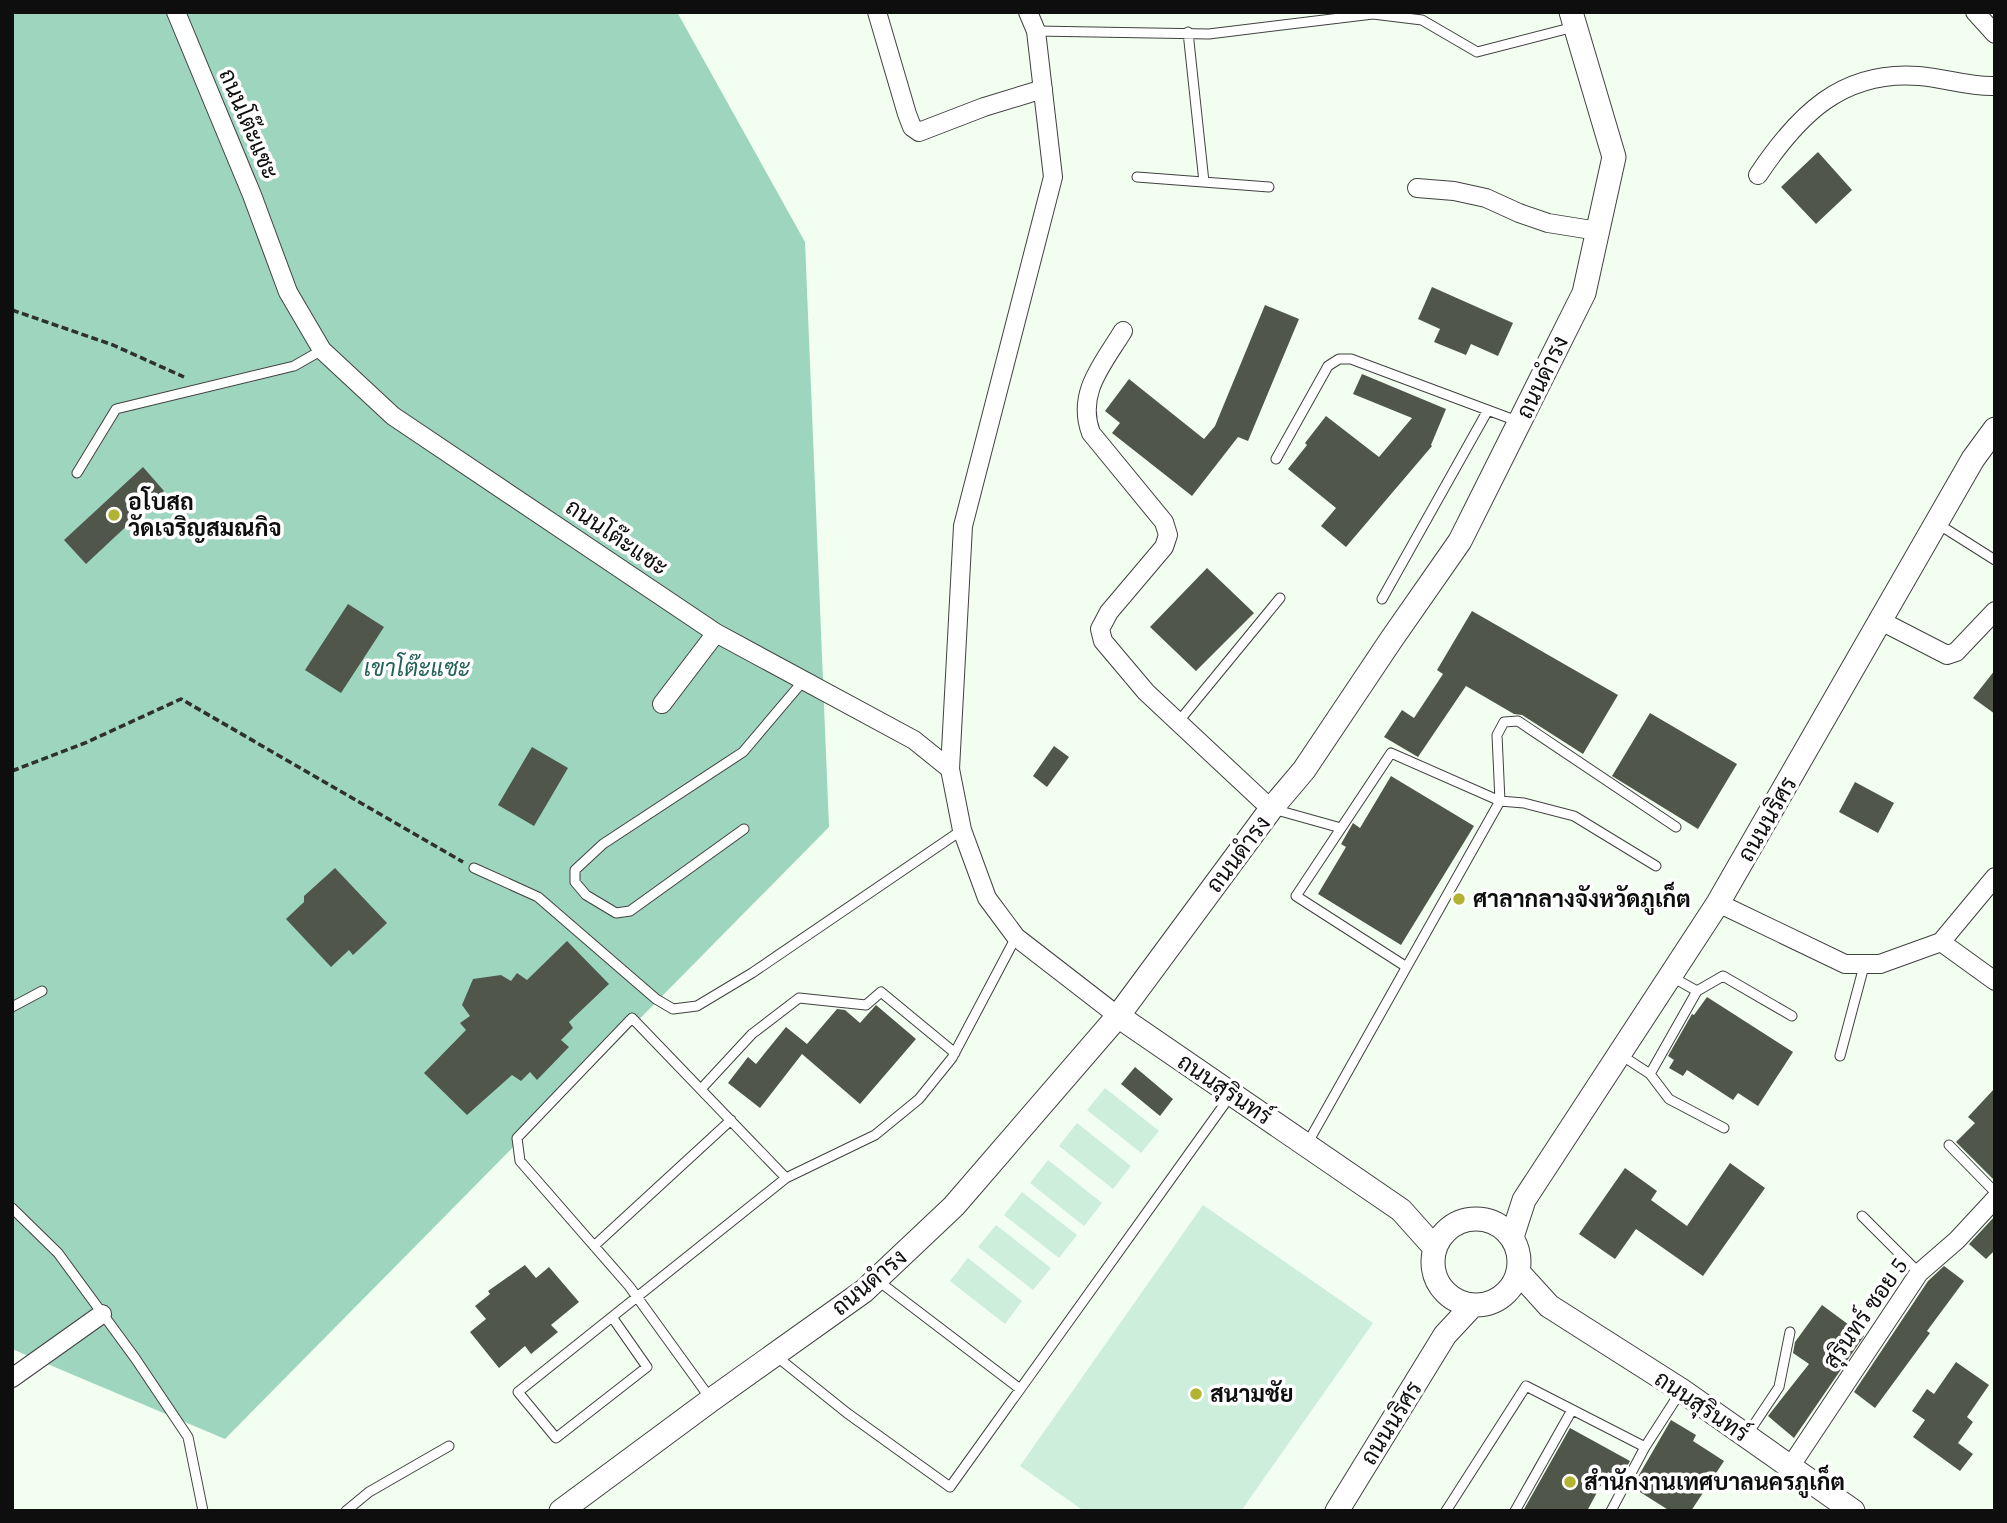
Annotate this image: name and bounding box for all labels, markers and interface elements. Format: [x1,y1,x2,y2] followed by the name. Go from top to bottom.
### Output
[211,64,287,184] street label: ถนนโต๊ะแซะ
[1508,330,1576,424] street label: ถนนดำรง
[128,486,282,544] place label: อุโบสถ วัดเจริญสมณกิจ
[559,491,675,583] street label: ถนนโต๊ะแซะ
[106,507,122,523] marker: อุโบสถ วัดเจริญสมณกิจ
[364,652,471,684] park label: เขาโต๊ะแซะ
[1730,771,1804,867] street label: ถนนนริศร
[1198,809,1278,899] street label: ถนนดำรง
[1473,881,1691,915] place label: ศาลากลางจังหวัดภูเก็ต
[1451,891,1467,907] marker: ศาลากลางจังหวัดภูเก็ต
[1171,1046,1279,1132] street label: ถนนสุรินทร์
[825,1241,913,1323] street label: ถนนดำรง
[1815,1251,1915,1375] street label: สุรินทร์ ซอย 5
[1648,1363,1756,1449] street label: ถนนสุรินทร์
[1353,1375,1429,1471] street label: ถนนนริศร
[1210,1378,1293,1410] place label: สนามชัย
[1188,1386,1204,1402] marker: สนามชัย
[1584,1464,1845,1498] place label: สำนักงานเทศบาลนครภูเก็ต
[1562,1474,1578,1490] marker: สำนักงานเทศบาลนครภูเก็ต

